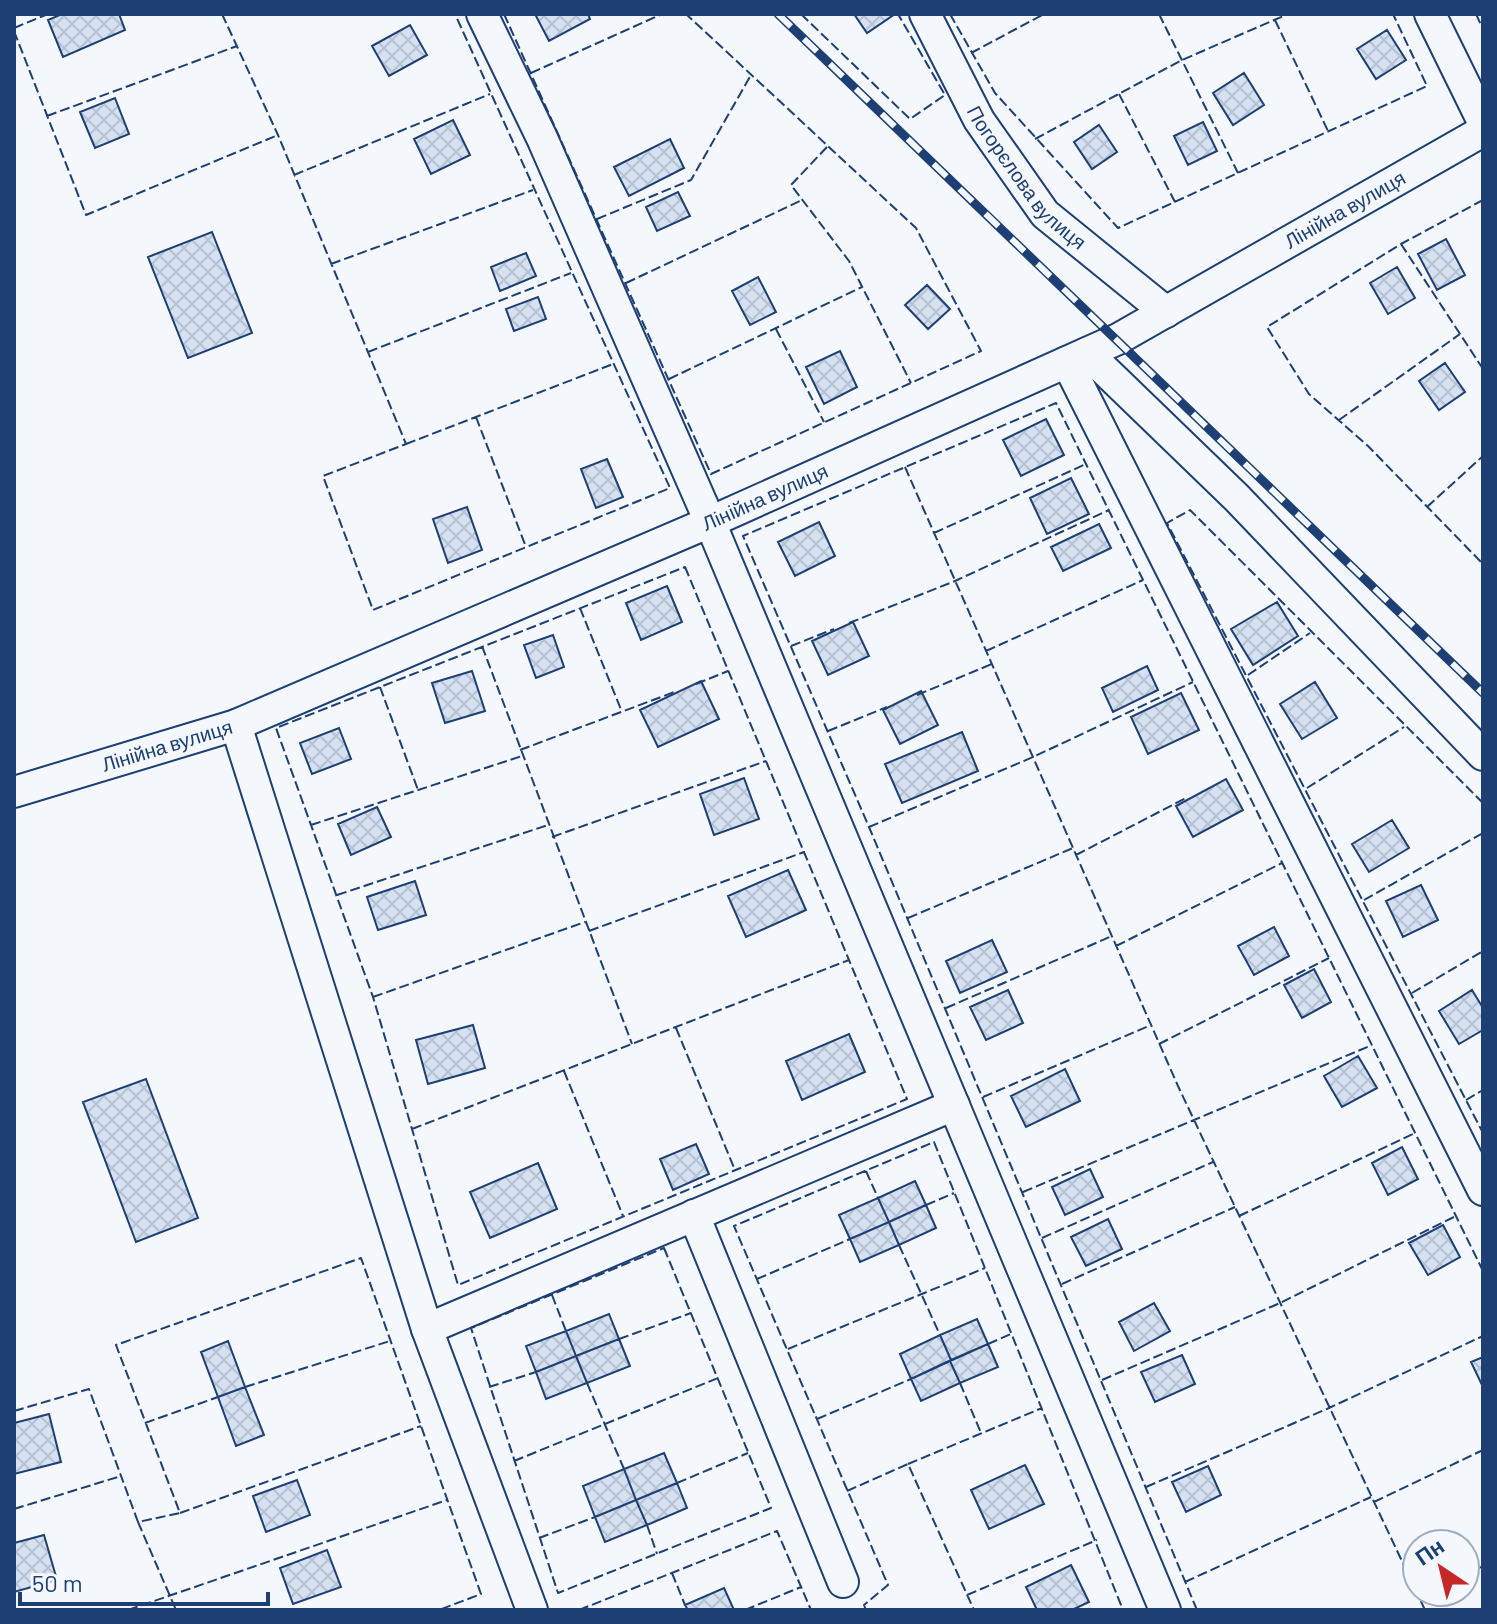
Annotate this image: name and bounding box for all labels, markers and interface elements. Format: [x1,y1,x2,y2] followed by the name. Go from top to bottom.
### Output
[963,102,1092,254] street label: Погорєлова вулиця
[1280,165,1409,253] street label: Лінійна вулиця
[698,458,831,535] street label: Лінійна вулиця
[99,714,235,776] street label: Лінійна вулиця
[1401,1528,1481,1608] north arrow
[1410,1532,1448,1570] text: Пн
[20,1556,268,1606] scale bar
[32,1568,83,1597] text: 50 m

